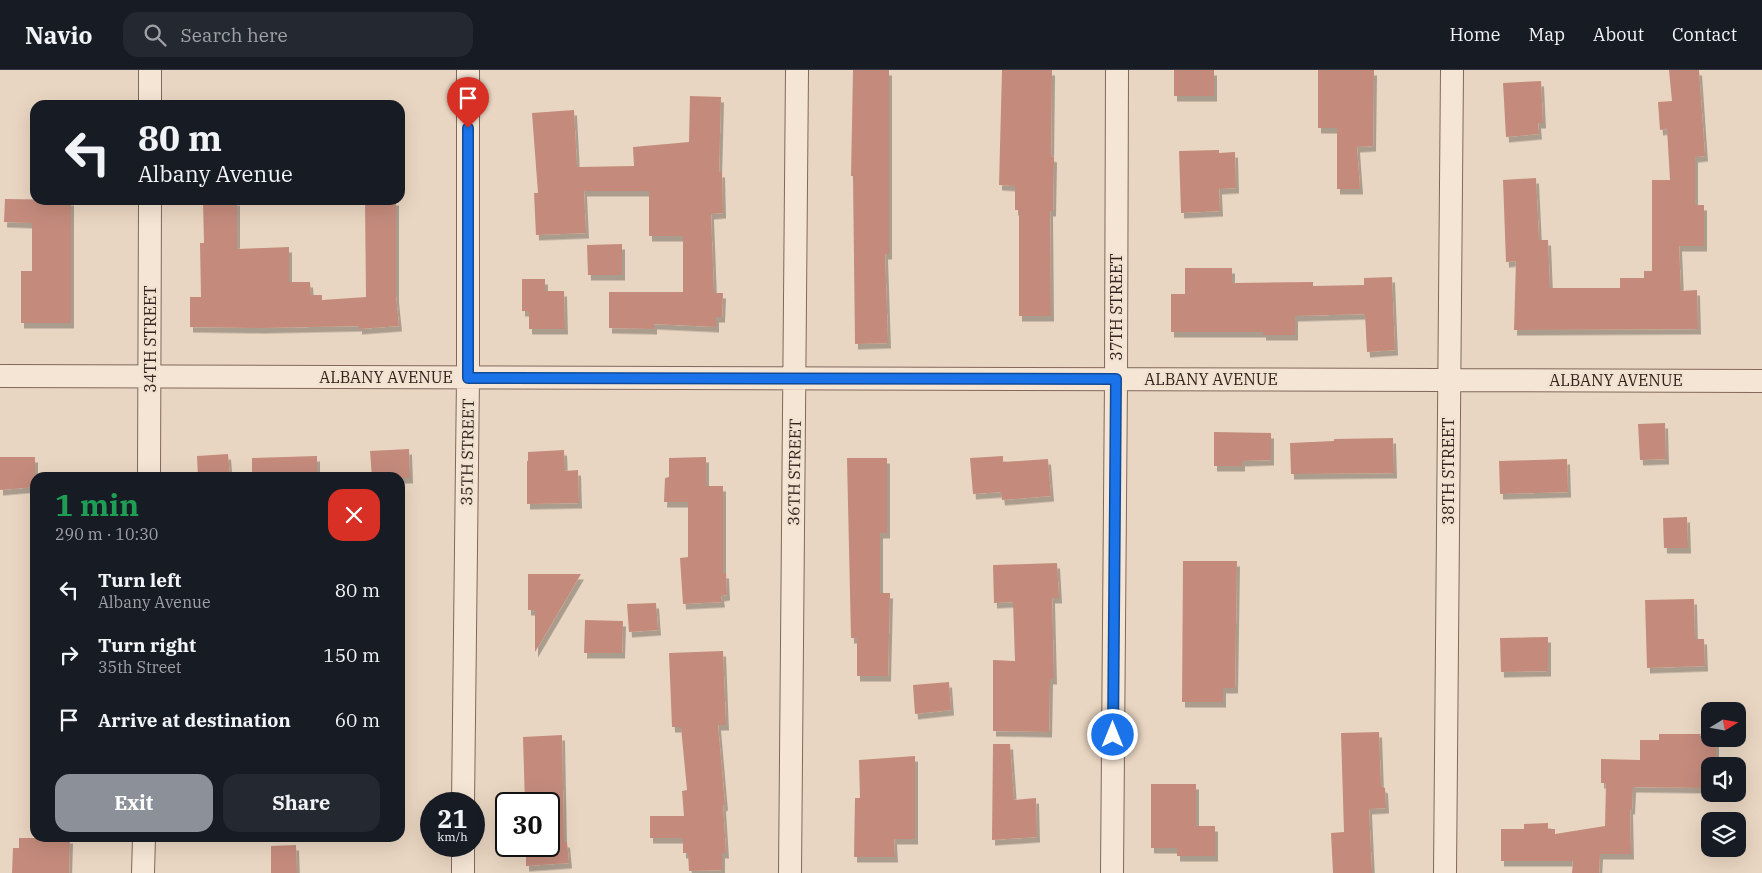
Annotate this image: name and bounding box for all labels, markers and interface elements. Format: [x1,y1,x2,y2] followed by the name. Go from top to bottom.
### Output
[123,12,473,57] search box
[25,19,93,51] text: Navio
[141,21,169,49] icon: search
[181,23,288,47] text: Search here
[1449,23,1501,46] text: Home
[1529,23,1565,46] text: Map
[1593,23,1644,46] text: About
[1672,23,1737,46] text: Contact
[447,77,489,128] pin
[454,84,482,112] icon: arrive
[138,115,222,161] text: 80 m
[55,120,120,185] icon: left
[138,159,293,188] text: Albany Avenue
[1106,253,1126,361] street label: 37TH STREET
[140,285,160,393] street label: 34TH STREET
[319,367,453,387] street label: ALBANY AVENUE
[1144,369,1278,389] street label: ALBANY AVENUE
[1549,370,1683,390] street label: ALBANY AVENUE
[456,398,478,506] street label: 35TH STREET
[1438,417,1458,525] street label: 38TH STREET
[783,418,805,526] street label: 36TH STREET
[55,485,139,524] text: 1 min
[328,489,380,541] button: close
[55,524,158,544] text: 290 m · 10:30
[98,568,181,592] text: Turn left
[55,576,83,604] icon: left
[335,578,380,602] text: 80 m
[98,592,211,612] text: Albany Avenue
[98,633,196,657] text: Turn right
[55,641,83,669] icon: right
[323,643,380,667] text: 150 m
[98,657,182,677] text: 35th Street
[1701,702,1746,748] north arrow
[1701,702,1746,857] map controls
[55,706,83,734] icon: arrive
[98,708,291,732] text: Arrive at destination
[335,708,380,732] text: 60 m
[1086,708,1138,760] position arrow
[1701,757,1746,802] button: sound
[55,774,213,832] button: Exit
[223,774,380,832] button: Share
[495,792,560,857] speed limit sign: 30
[437,802,468,835] text: 21
[1701,812,1746,857] button: layers
[437,829,468,844] text: km/h

